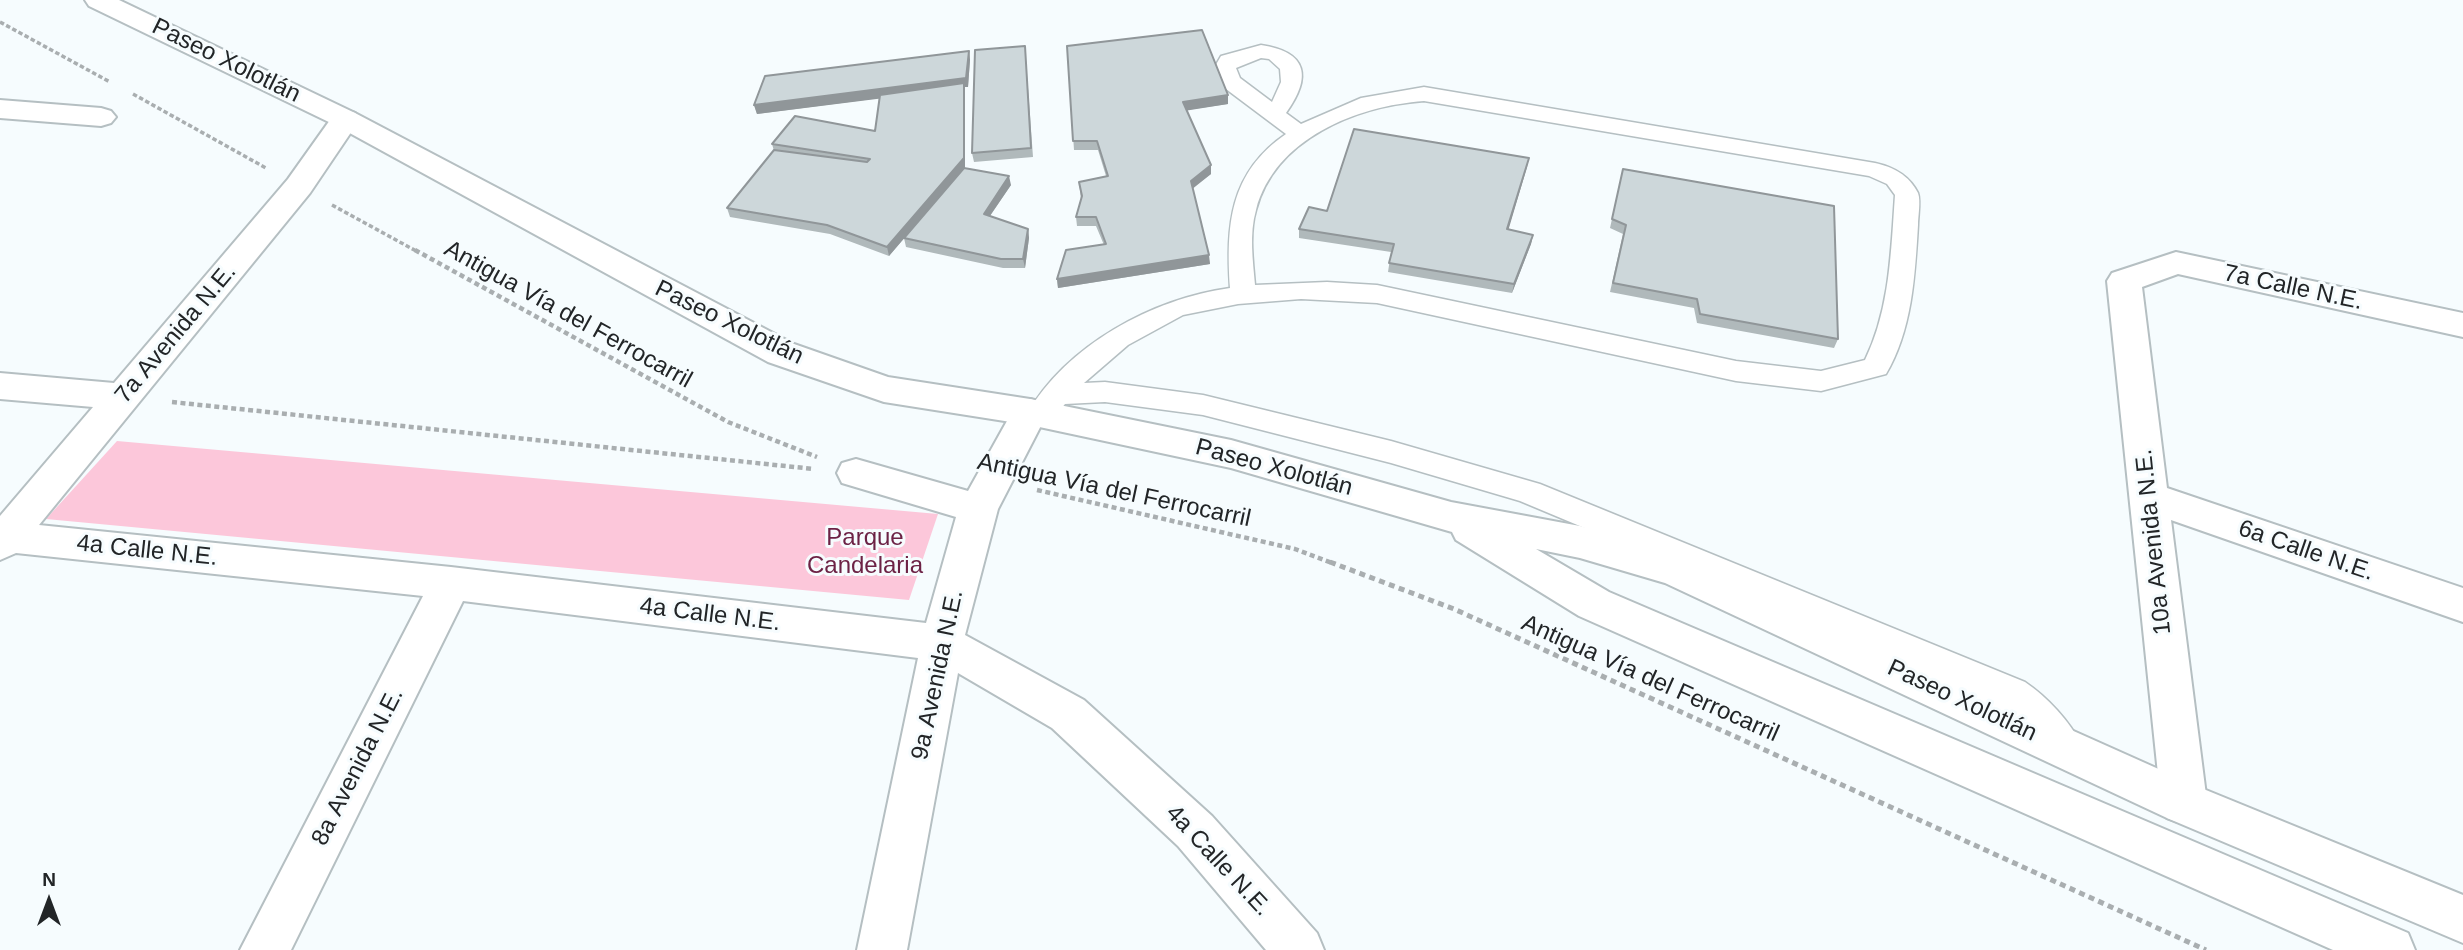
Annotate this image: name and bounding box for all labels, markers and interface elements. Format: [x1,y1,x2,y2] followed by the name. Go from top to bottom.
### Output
[147,13,305,109] street label: Paseo Xolotlán
[439,235,697,395] street label: Antigua Vía del Ferrocarril
[109,258,243,410] street label: 7a Avenida N.E.
[2221,259,2365,317] street label: 7a Calle N.E.
[650,275,808,371] street label: Paseo Xolotlán
[1192,433,1356,503] street label: Paseo Xolotlán
[975,448,1253,534] street label: Antigua Vía del Ferrocarril
[2130,448,2178,636] street label: 10a Avenida N.E.
[2234,514,2378,588] street label: 6a Calle N.E.
[807,524,923,580] park label: Parque Candelaria
[75,529,219,573] street label: 4a Calle N.E.
[906,587,970,763] street label: 9a Avenida N.E.
[638,592,782,638] street label: 4a Calle N.E.
[1517,609,1783,749] street label: Antigua Vía del Ferrocarril
[1883,654,2041,748] street label: Paseo Xolotlán
[306,683,410,851] street label: 8a Avenida N.E.
[1159,799,1277,923] street label: 4a Calle N.E.
[14,866,84,936] north arrow
[42,869,56,890] text: N

